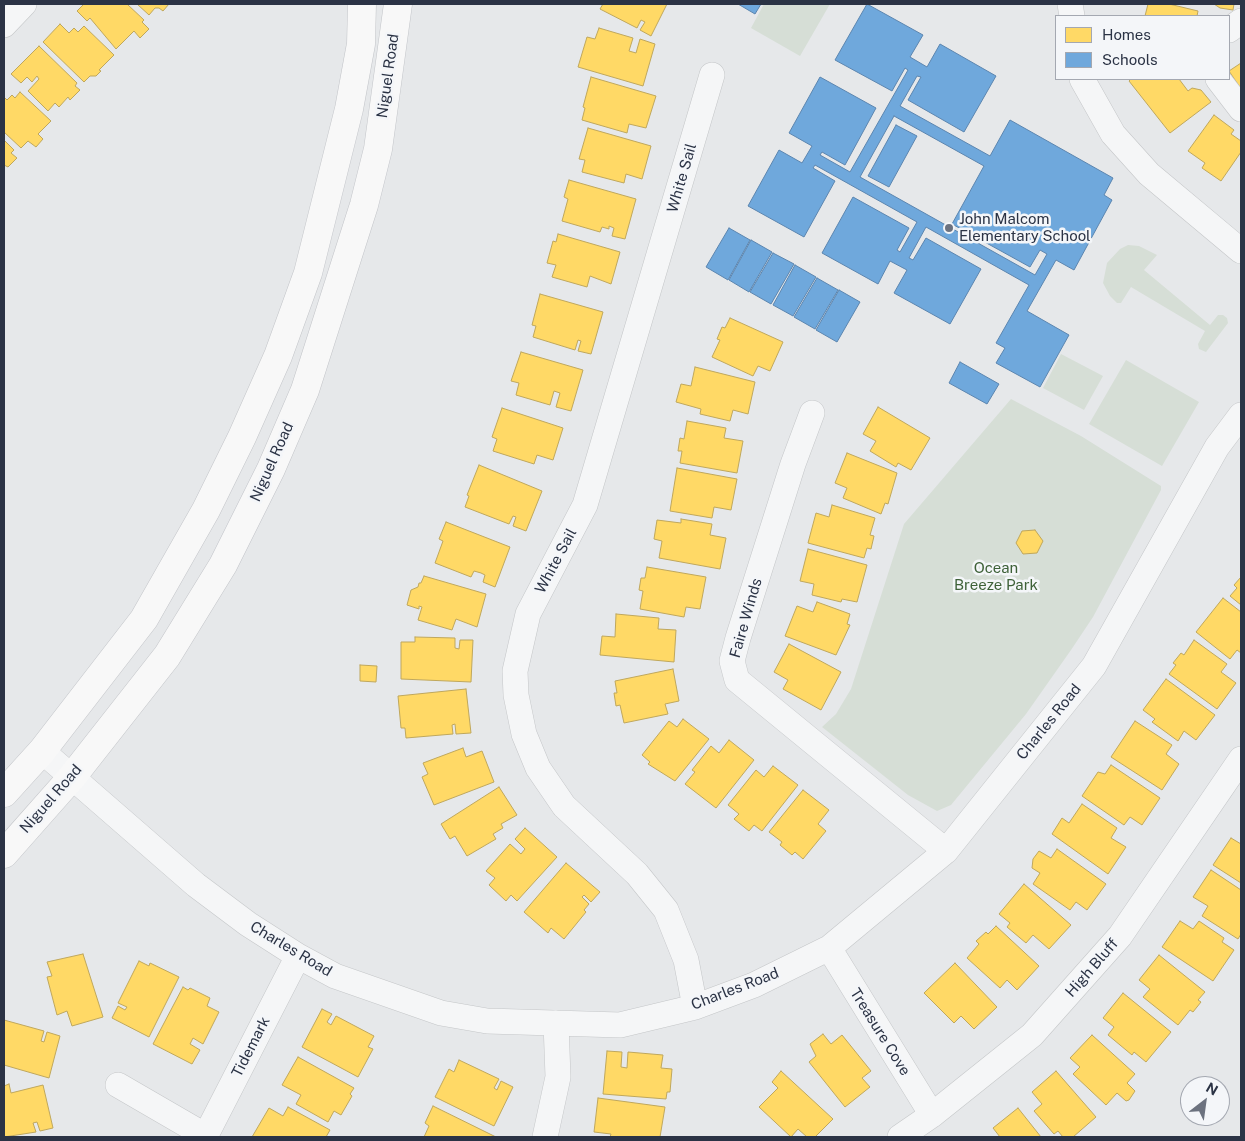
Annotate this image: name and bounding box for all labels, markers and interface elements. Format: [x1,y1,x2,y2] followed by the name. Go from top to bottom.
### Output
[1055,15,1230,80] legend
[1102,26,1151,43] text: Homes
[373,33,403,119] street label: Niguel Road
[1102,51,1158,68] text: Schools
[664,141,700,215] street label: White Sail
[959,210,1091,245] place label: John Malcom Elementary School
[943,222,955,234] marker: John Malcom Elementary School
[246,420,298,504] street label: Niguel Road
[531,525,581,597] street label: White Sail
[954,559,1038,594] park label: Ocean Breeze Park
[726,576,766,660] street label: Faire Winds
[1013,680,1085,764] street label: Charles Road
[16,761,86,837] street label: Niguel Road
[247,917,335,981] street label: Charles Road
[1062,935,1122,1001] street label: High Bluff
[689,964,781,1014] street label: Charles Road
[846,985,914,1079] street label: Treasure Cove
[228,1014,274,1080] street label: Tidemark
[1180,1076,1230,1126] north arrow
[1203,1079,1221,1099] text: N

